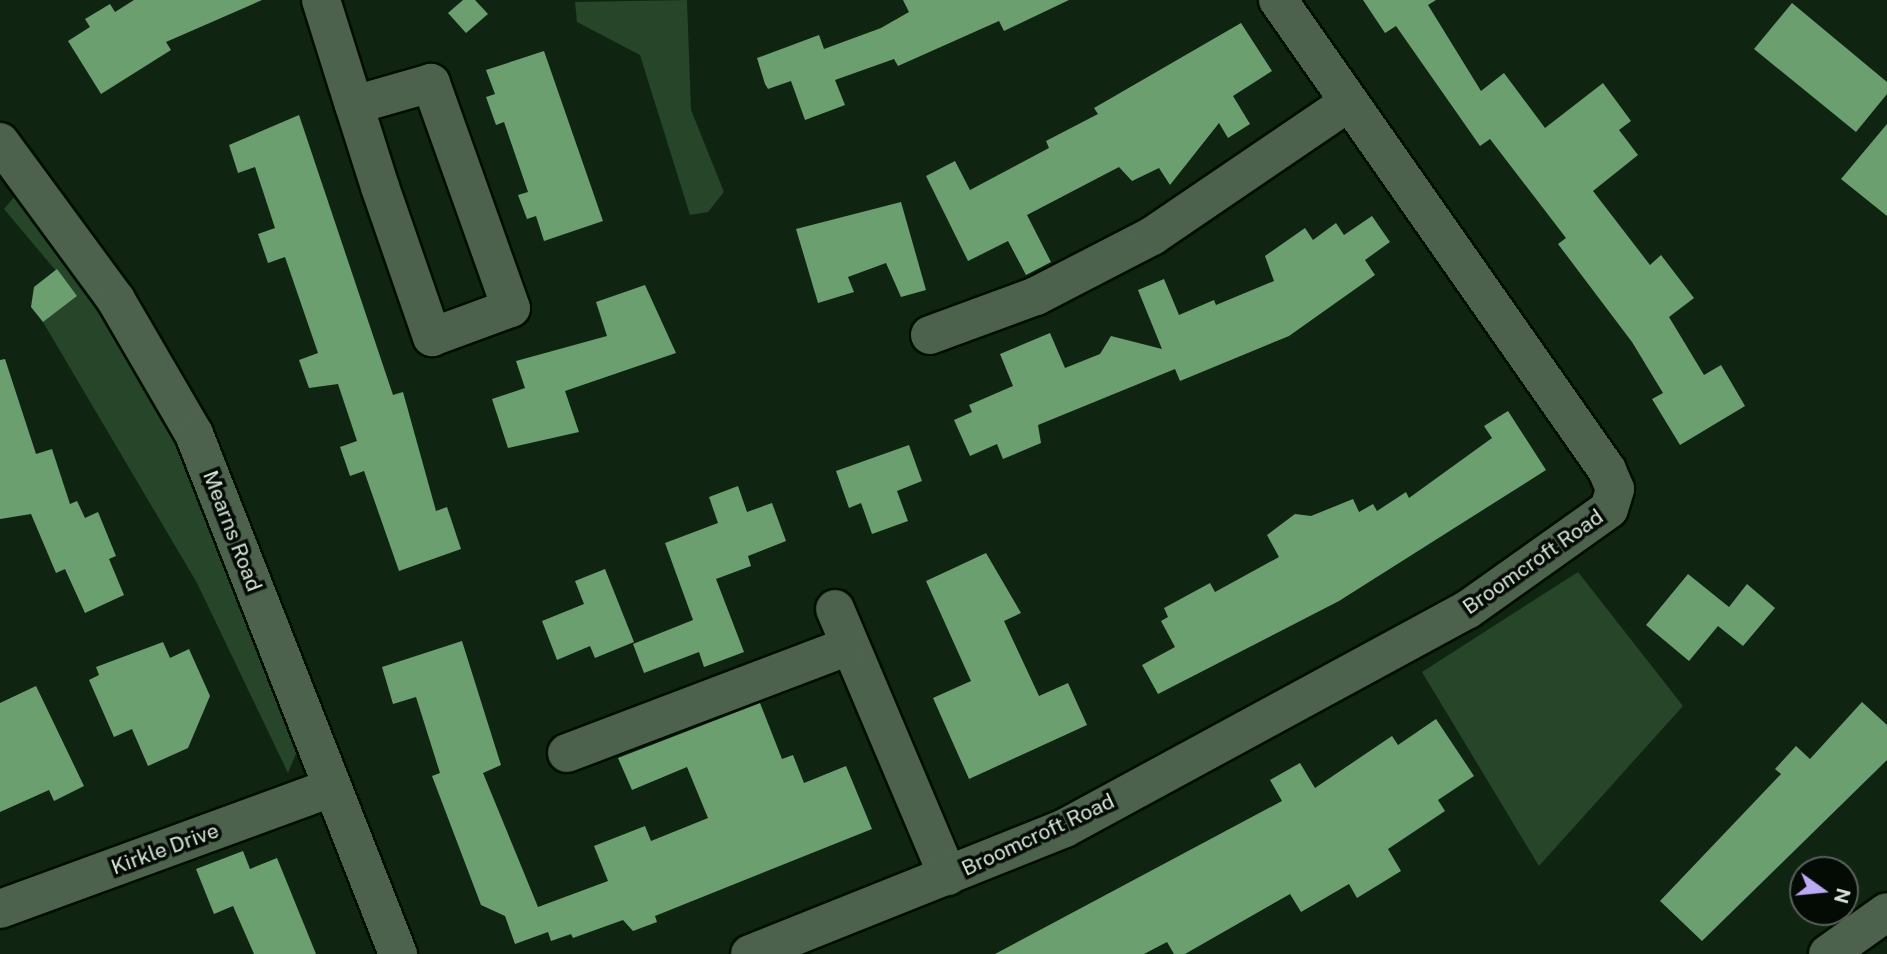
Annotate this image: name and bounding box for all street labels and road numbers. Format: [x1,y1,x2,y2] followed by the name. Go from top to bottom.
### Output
[197,467,267,595] street label: Mearns Road
[1458,504,1608,620] street label: Broomcroft Road
[958,789,1118,881] street label: Broomcroft Road
[108,818,222,880] street label: Kirkle Drive

